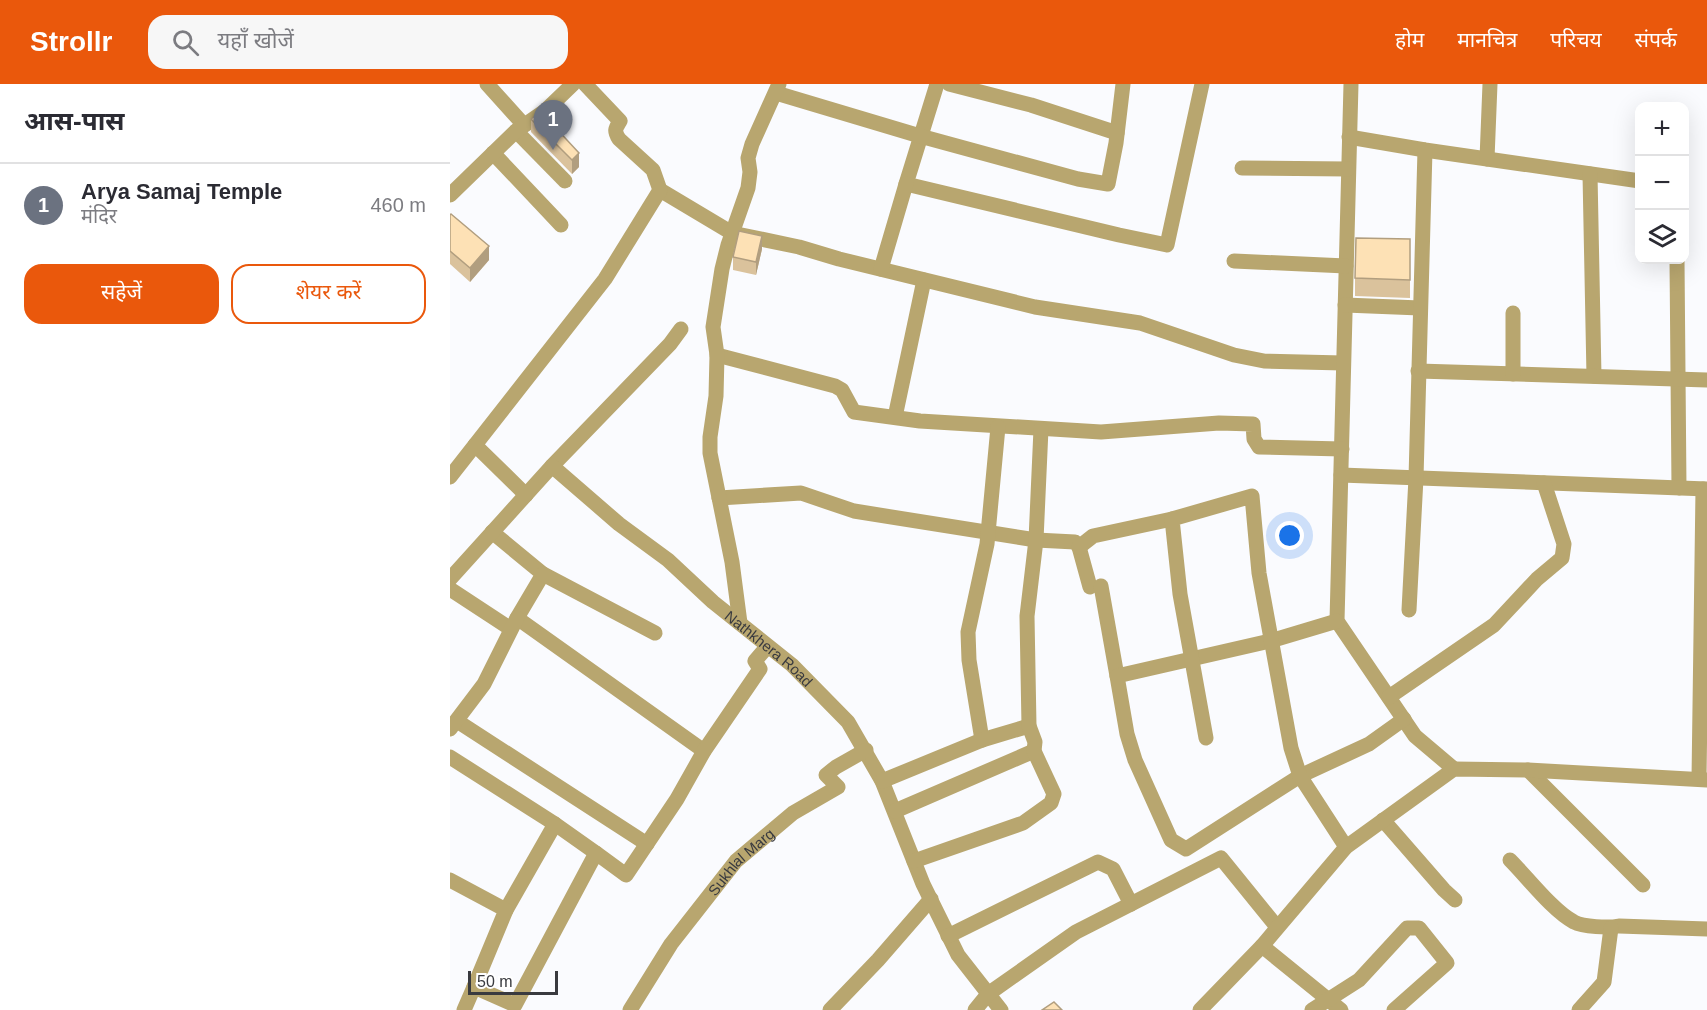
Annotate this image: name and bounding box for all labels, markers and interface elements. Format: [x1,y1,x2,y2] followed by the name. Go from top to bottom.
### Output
[148,15,568,69] search box
[30,26,112,57] text: Strollr
[169,26,202,59] icon: search
[217,28,294,53] text: यहाँ खोजें
[1395,28,1424,51] text: होम
[1457,28,1517,51] text: मानचित्र
[1550,28,1602,51] text: परिचय
[1635,28,1677,51] text: संपर्क
[534,100,572,150] pin: 1
[1635,102,1689,264] map controls
[1635,102,1689,156] button: +
[24,106,124,136] text: आस-पास
[1635,156,1689,210] button: −
[81,179,282,204] text: Arya Samaj Temple
[38,194,49,216] text: 1
[370,194,426,216] text: 460 m
[81,205,117,227] text: मंदिर
[1635,210,1689,264] button: layers
[24,264,219,324] button: सहेजें
[231,264,426,324] button: शेयर करें
[1275,521,1304,550] your location
[722,607,817,690] street label: Nathkhera Road
[704,824,777,898] street label: Sukhlal Marg
[468,968,558,996] scale bar
[477,973,513,990] text: 50 m

